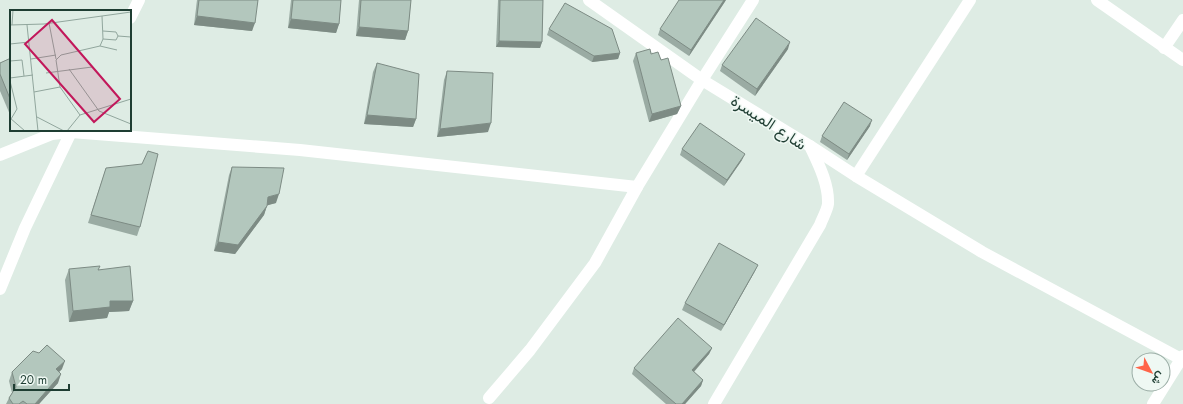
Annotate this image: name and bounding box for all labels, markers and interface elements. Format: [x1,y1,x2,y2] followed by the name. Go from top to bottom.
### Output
[10,10,131,131] inset map
[726,89,811,156] street label: شارع الميسرة
[1131,352,1171,392] north arrow
[14,366,69,392] scale bar
[1148,368,1169,389] text: ش
[20,371,47,389] text: 20 m

